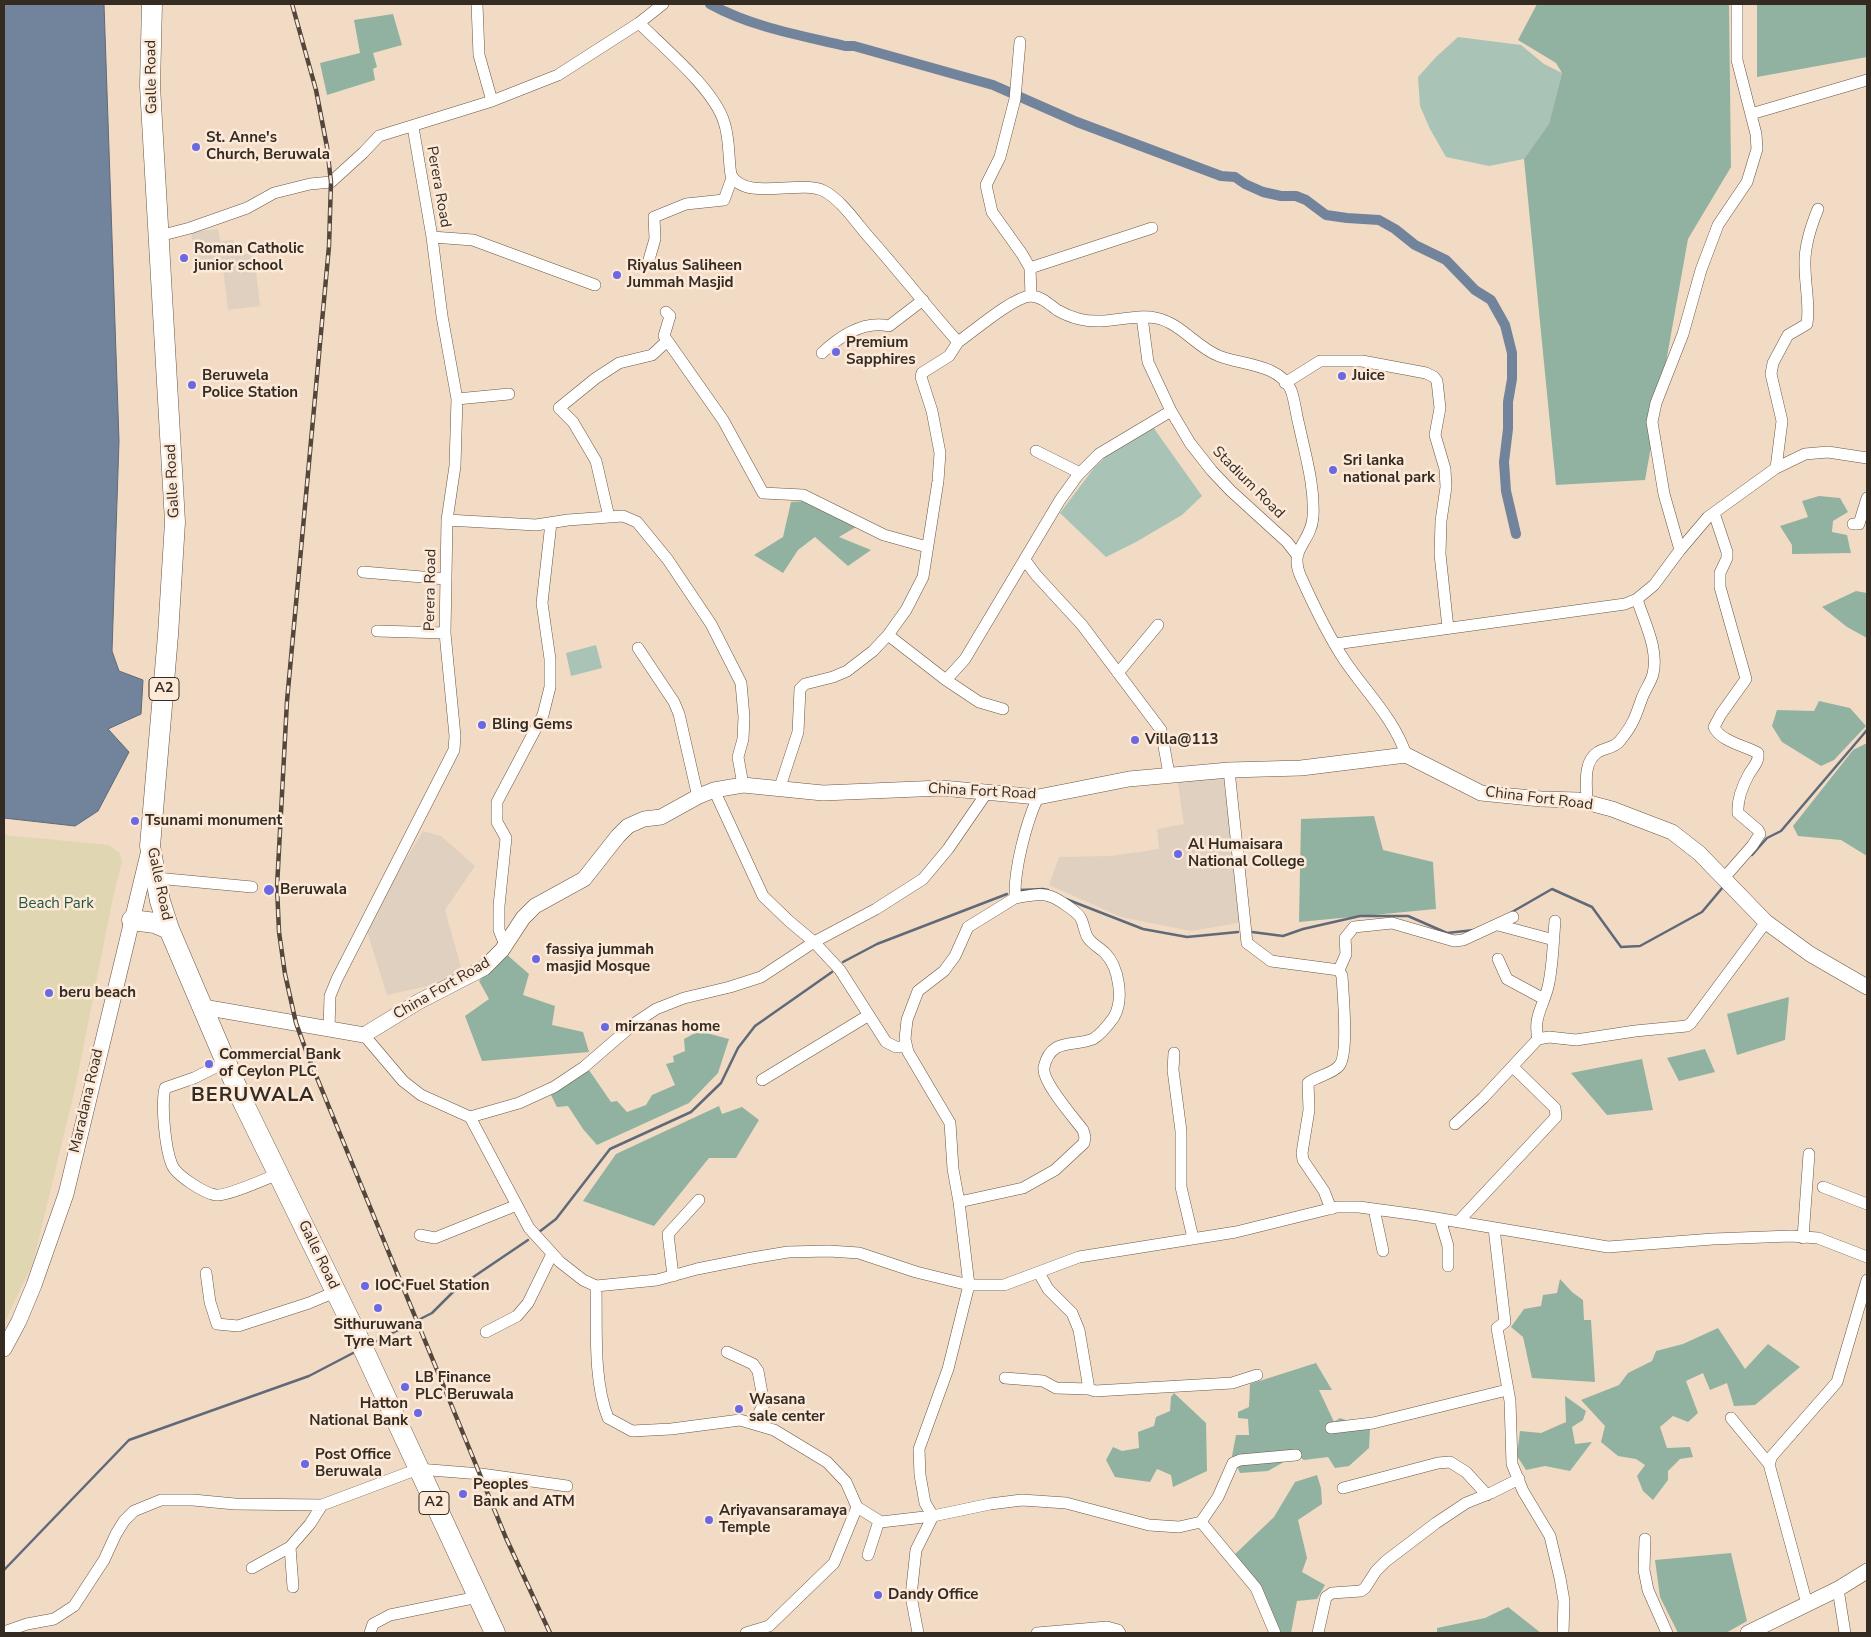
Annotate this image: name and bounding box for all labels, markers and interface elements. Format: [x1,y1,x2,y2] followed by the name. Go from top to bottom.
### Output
[142,40,162,114] street label: Galle Road
[206,129,330,164] place label: St. Anne's Church, Beruwala
[190,141,202,153] marker: St. Anne's Church, Beruwala
[422,145,454,229] street label: Perera Road
[194,240,304,275] place label: Roman Catholic junior school
[178,252,190,264] marker: Roman Catholic junior school
[627,257,742,292] place label: Riyalus Saliheen Jummah Masjid
[611,269,623,281] marker: Riyalus Saliheen Jummah Masjid
[846,334,915,369] place label: Premium Sapphires
[830,346,842,358] marker: Premium Sapphires
[202,367,298,402] place label: Beruwela Police Station
[1352,367,1385,385] place label: Juice
[1336,370,1348,382] marker: Juice
[186,379,198,391] marker: Beruwela Police Station
[162,443,184,519] street label: Galle Road
[1208,443,1288,523] street label: Stadium Road
[1343,452,1435,487] place label: Sri lanka national park
[1327,464,1339,476] marker: Sri lanka national park
[421,549,441,631] street label: Perera Road
[149,678,179,701] road number: A2
[492,716,572,734] place label: Bling Gems
[476,719,488,731] marker: Bling Gems
[1145,731,1219,749] place label: Villa@113
[1129,734,1141,746] marker: Villa@113
[927,780,1037,804] street label: China Fort Road
[1484,783,1594,815] street label: China Fort Road
[145,812,282,830] place label: Tsunami monument
[129,815,141,827] marker: Tsunami monument
[1188,836,1305,871] place label: Al Humaisara National College
[142,846,176,922] street label: Galle Road
[1172,848,1184,860] marker: Al Humaisara National College
[280,881,347,899] place label: Beruwala
[262,883,276,897] marker: Beruwala
[18,895,94,913] park label: Beach Park
[546,941,654,976] place label: fassiya jummah masjid Mosque
[530,953,542,965] marker: fassiya jummah masjid Mosque
[391,954,493,1024] street label: China Fort Road
[59,984,136,1002] place label: beru beach
[43,987,55,999] marker: beru beach
[615,1018,720,1036] place label: mirzanas home
[599,1021,611,1033] marker: mirzanas home
[219,1046,341,1081] place label: Commercial Bank of Ceylon PLC
[66,1047,108,1155] street label: Maradana Road
[203,1058,215,1070] marker: Commercial Bank of Ceylon PLC
[190,1084,316,1108] district label: BERUWALA
[294,1218,342,1292] street label: Galle Road
[375,1277,489,1295] place label: IOC Fuel Station
[359,1280,371,1292] marker: IOC Fuel Station
[372,1302,384,1314] marker: Sithuruwana Tyre Mart
[334,1316,422,1351] place label: Sithuruwana Tyre Mart
[415,1369,514,1404] place label: LB Finance PLC Beruwala
[399,1381,411,1393] marker: LB Finance PLC Beruwala
[749,1391,825,1426] place label: Wasana sale center
[309,1395,408,1430] place label: Hatton National Bank
[733,1403,745,1415] marker: Wasana sale center
[412,1407,424,1419] marker: Hatton National Bank
[315,1446,391,1481] place label: Post Office Beruwala
[299,1458,311,1470] marker: Post Office Beruwala
[473,1476,575,1511] place label: Peoples Bank and ATM
[457,1488,469,1500] marker: Peoples Bank and ATM
[419,1492,449,1515] road number: A2
[719,1502,847,1537] place label: Ariyavansaramaya Temple
[703,1514,715,1526] marker: Ariyavansaramaya Temple
[888,1586,978,1604] place label: Dandy Office
[872,1589,884,1601] marker: Dandy Office

